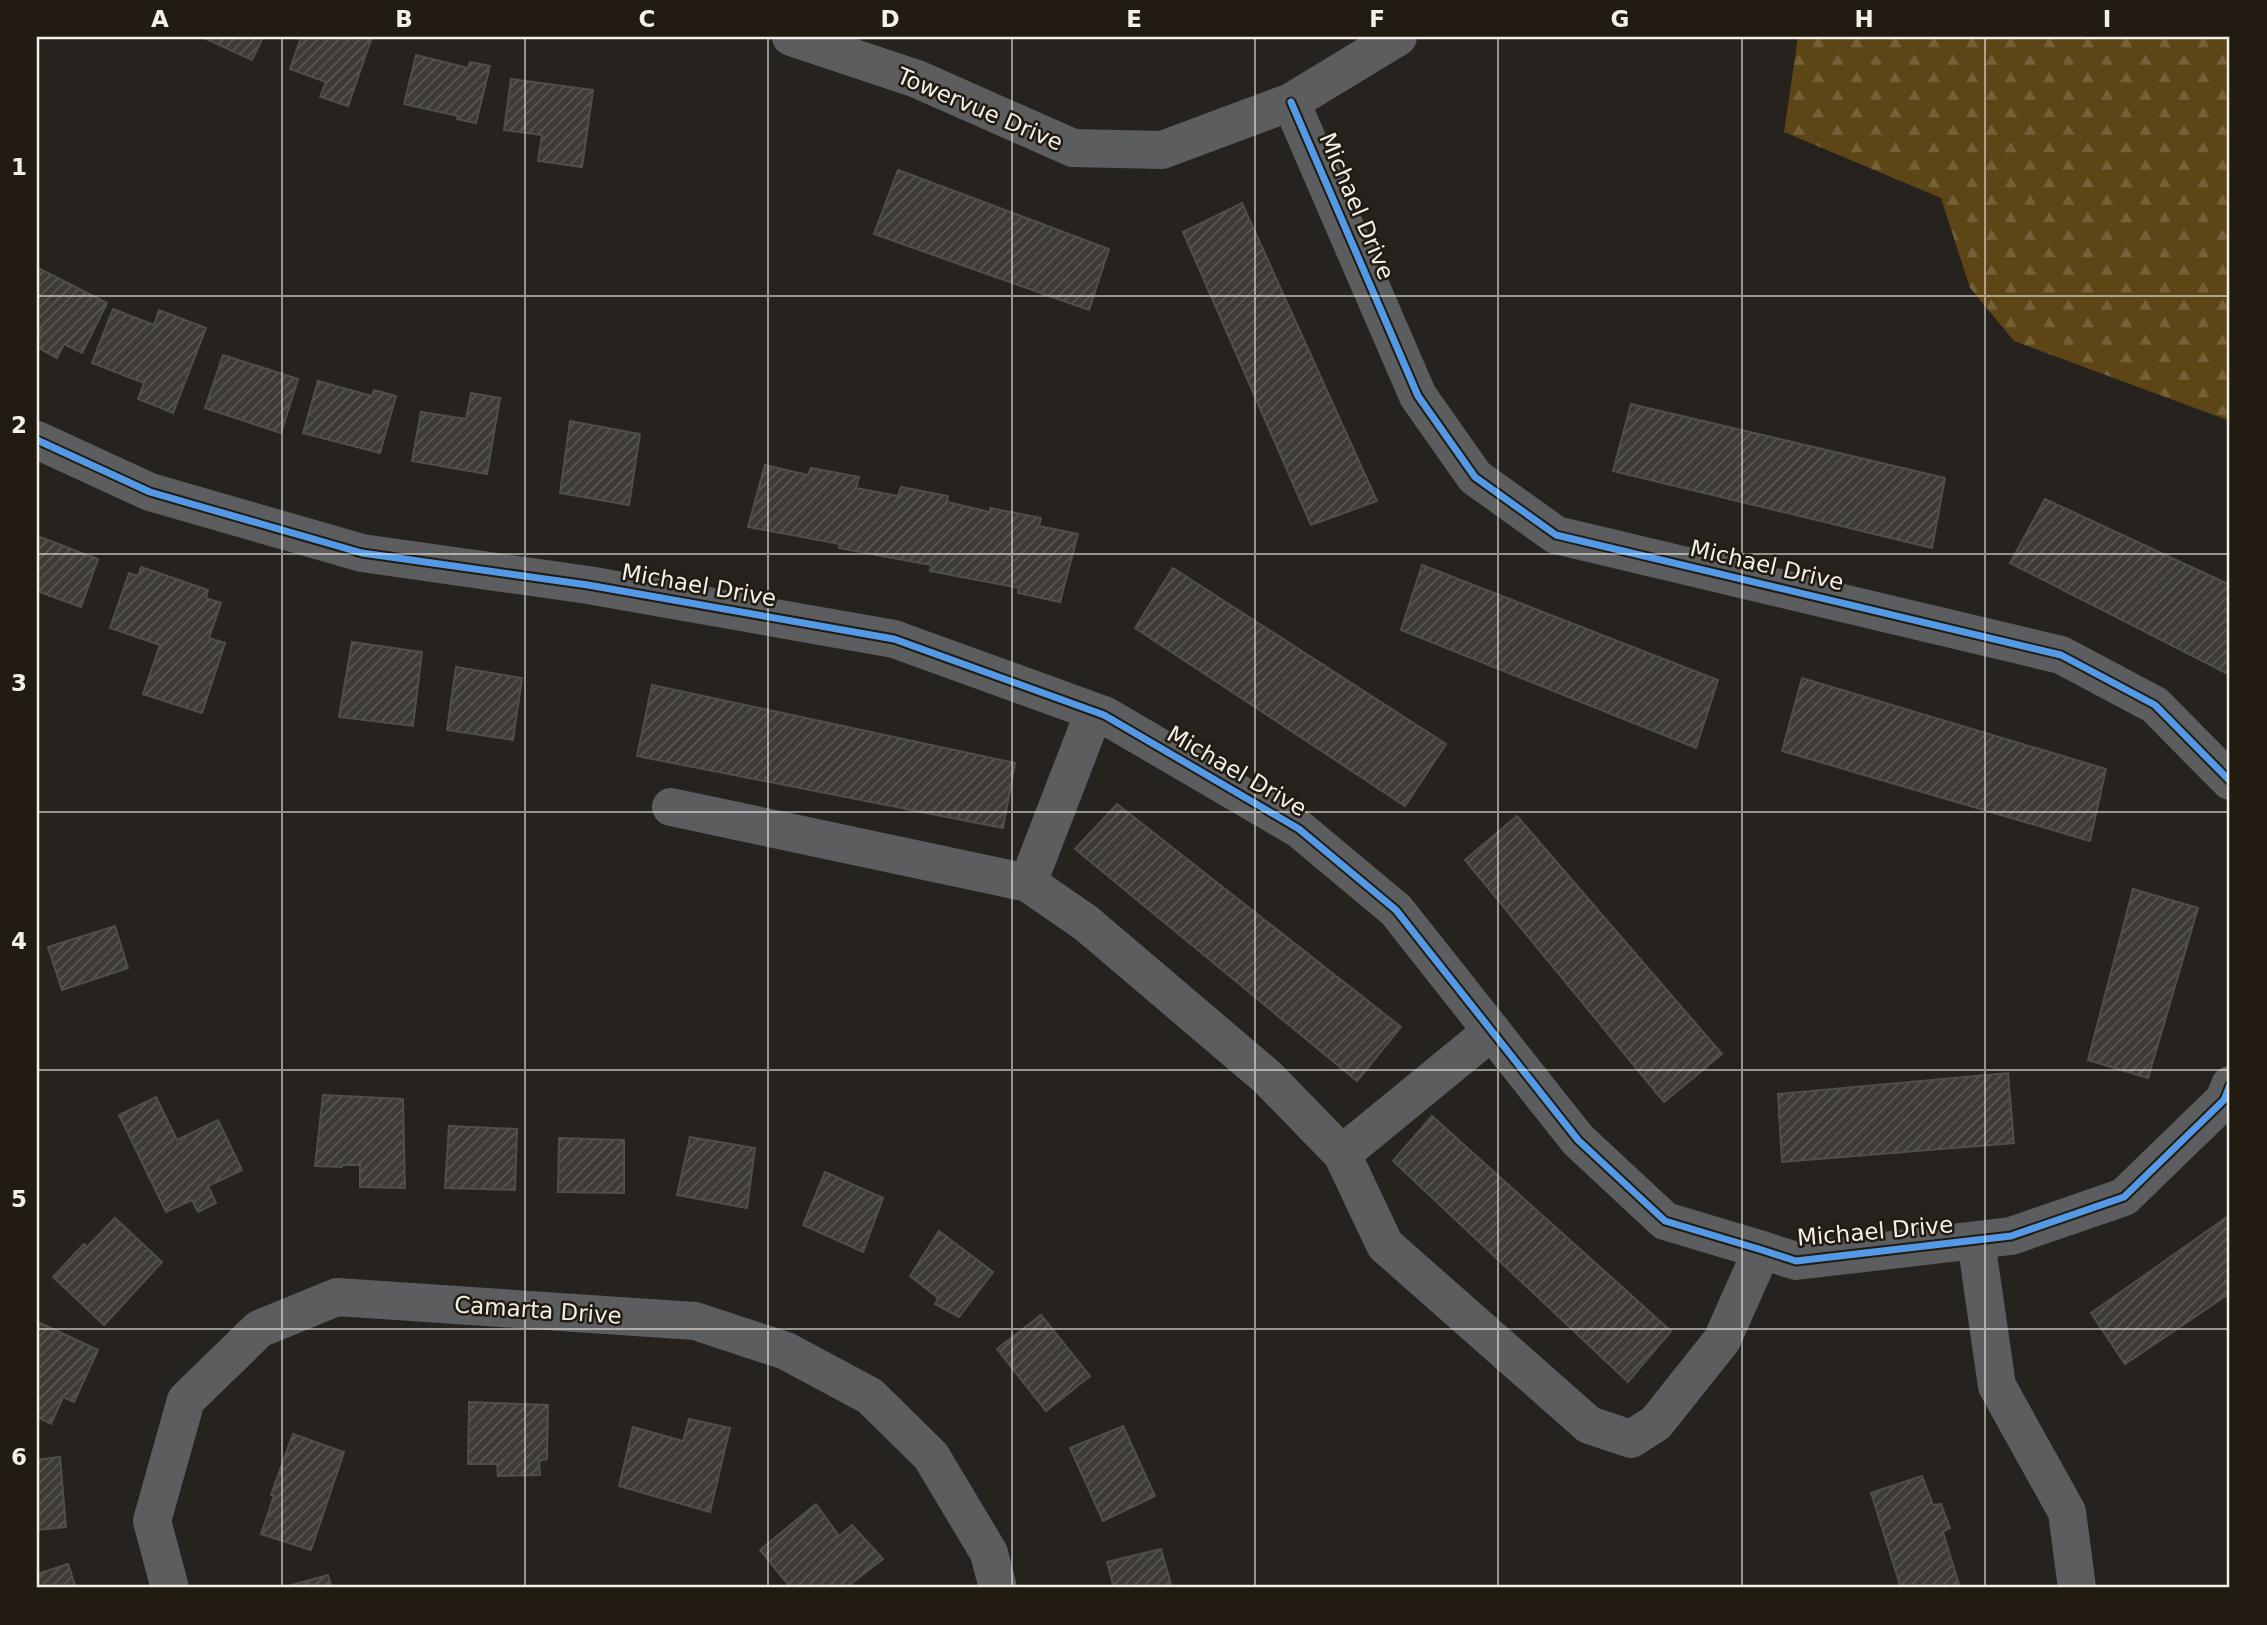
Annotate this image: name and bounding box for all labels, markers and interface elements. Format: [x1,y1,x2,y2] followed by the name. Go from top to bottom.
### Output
[151,6,169,32] text: A
[395,6,413,32] text: B
[639,6,655,32] text: C
[880,6,900,32] text: D
[1126,6,1142,32] text: E
[1369,6,1385,32] text: F
[1611,6,1629,32] text: G
[1854,6,1874,32] text: H
[2103,6,2111,32] text: I
[892,62,1067,156] street label: Towervue Drive
[1314,129,1400,283] street label: Michael Drive
[11,154,27,180] text: 1
[11,412,27,438] text: 2
[1688,535,1846,595] street label: Michael Drive
[620,559,778,611] street label: Michael Drive
[11,670,27,696] text: 3
[1163,721,1311,821] street label: Michael Drive
[11,928,27,954] text: 4
[11,1186,27,1212] text: 5
[1796,1211,1954,1251] street label: Michael Drive
[453,1291,623,1329] street label: Camarta Drive
[11,1444,27,1470] text: 6

